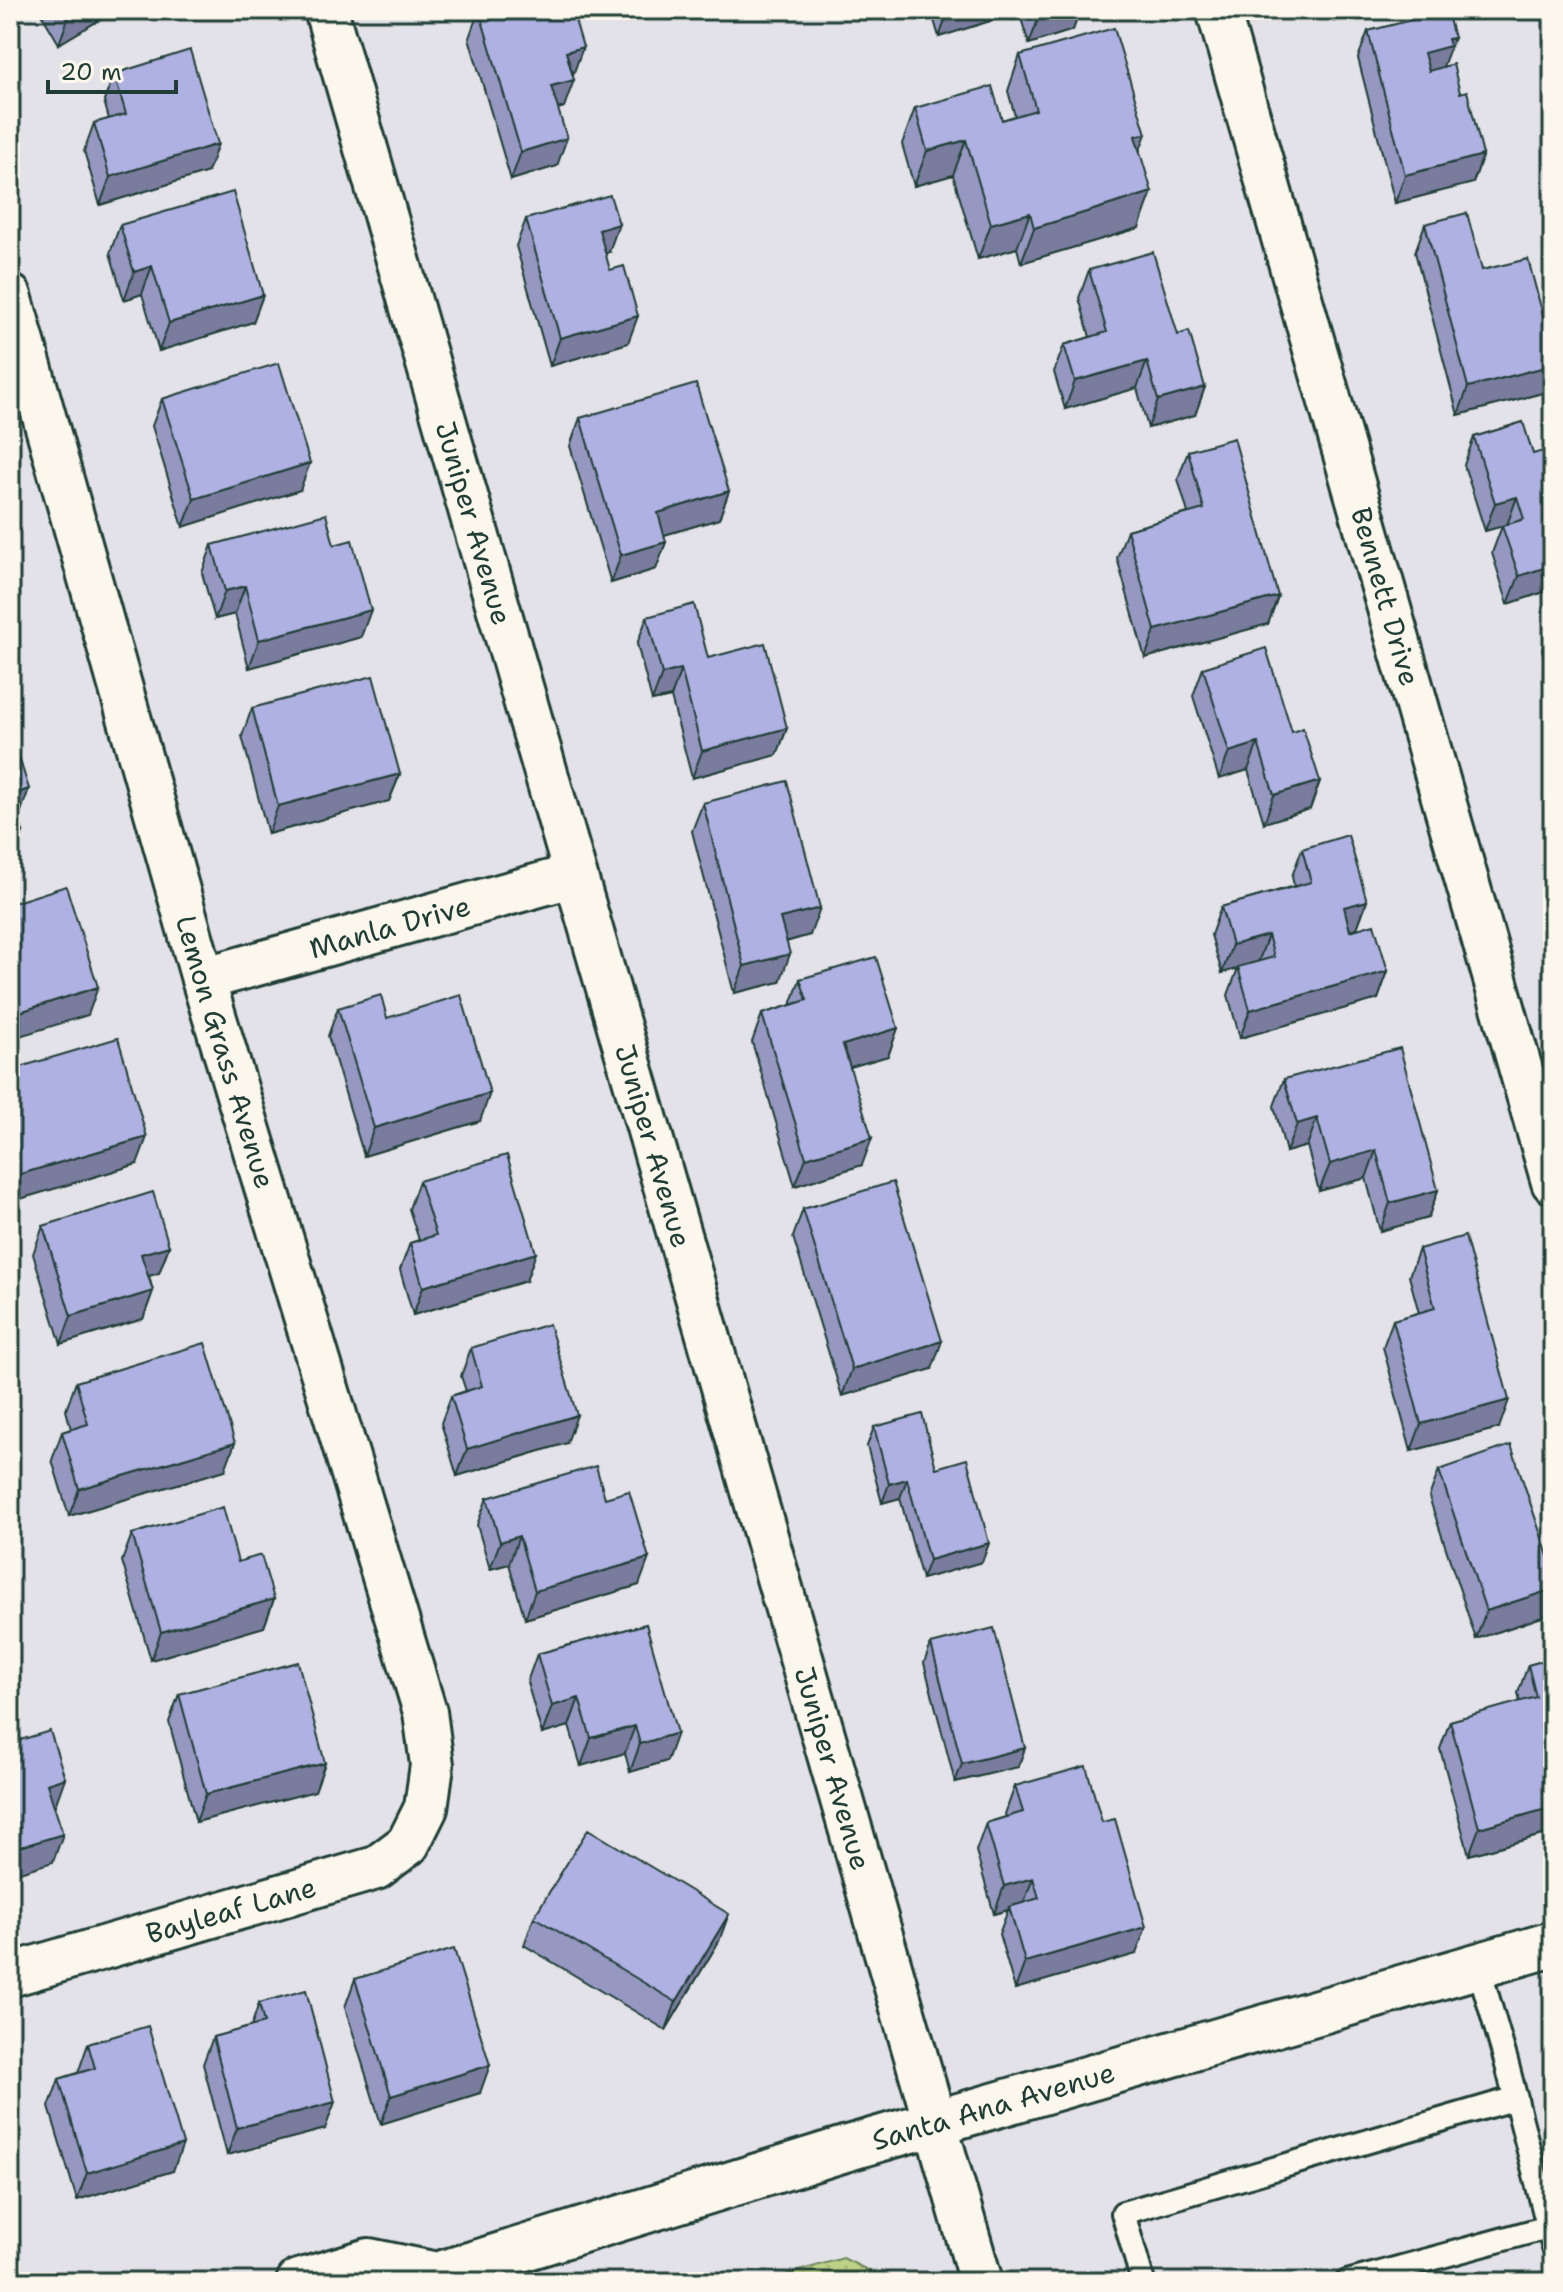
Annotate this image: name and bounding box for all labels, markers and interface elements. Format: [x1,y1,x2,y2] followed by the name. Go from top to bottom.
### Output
[48,44,176,94] scale bar
[60,56,122,88] text: 20 m
[427,417,521,629] street label: Juniper Avenue
[1342,503,1429,690] street label: Bennett Drive
[305,886,475,967] street label: Manla Drive
[167,911,284,1193] street label: Lemon Grass Avenue
[606,1040,701,1252] street label: Juniper Avenue
[786,1662,880,1875] street label: Juniper Avenue
[141,1868,321,1952] street label: Bayleaf Lane
[868,2053,1119,2159] street label: Santa Ana Avenue

